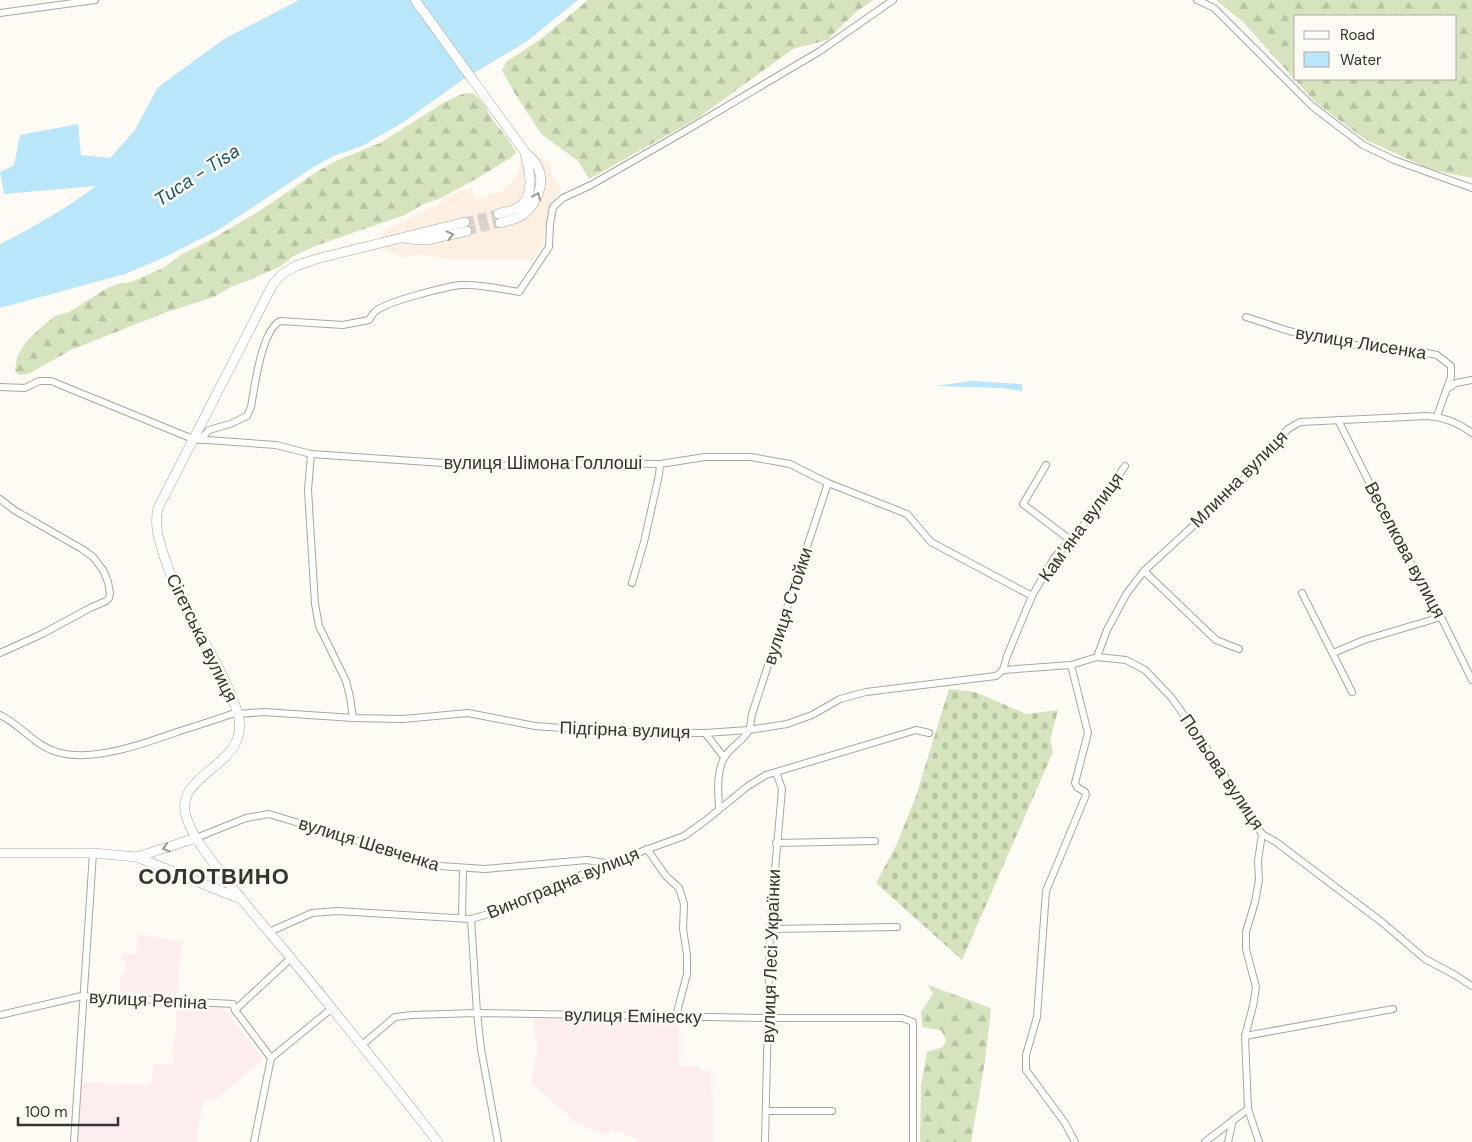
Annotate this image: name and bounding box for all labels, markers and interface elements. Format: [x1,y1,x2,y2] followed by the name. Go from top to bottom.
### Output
[1294,15,1457,80] legend
[1340,25,1375,45] text: Road
[1340,50,1382,70] text: Water
[149,138,245,212] water label: Тиса - Tisa
[530,192,541,201] one-way arrow
[445,230,454,241] one-way arrow
[1294,321,1429,365] street label: вулиця Лисенка
[1185,425,1293,533] street label: Млинна вулиця
[444,451,642,475] street label: вулиця Шімона Голлоші
[1033,467,1129,587] street label: Камʼяна вулиця
[1359,477,1451,623] street label: Веселкова вулиця
[758,544,818,668] street label: вулиця Стойки
[160,570,244,706] street label: Сігетська вулиця
[1174,709,1270,835] street label: Польова вулиця
[559,716,691,744] street label: Підгірна вулиця
[296,811,443,877] street label: вулиця Шевченка
[483,841,643,925] street label: Виноградна вулиця
[163,842,171,852] one-way arrow
[138,862,290,891] district label: СОЛОТВИНО
[756,869,786,1043] street label: вулиця Лесі Українки
[88,985,209,1015] street label: вулиця Репіна
[564,1003,702,1029] street label: вулиця Емінеску
[18,1094,118,1126] scale bar
[25,1102,68,1122] text: 100 m

